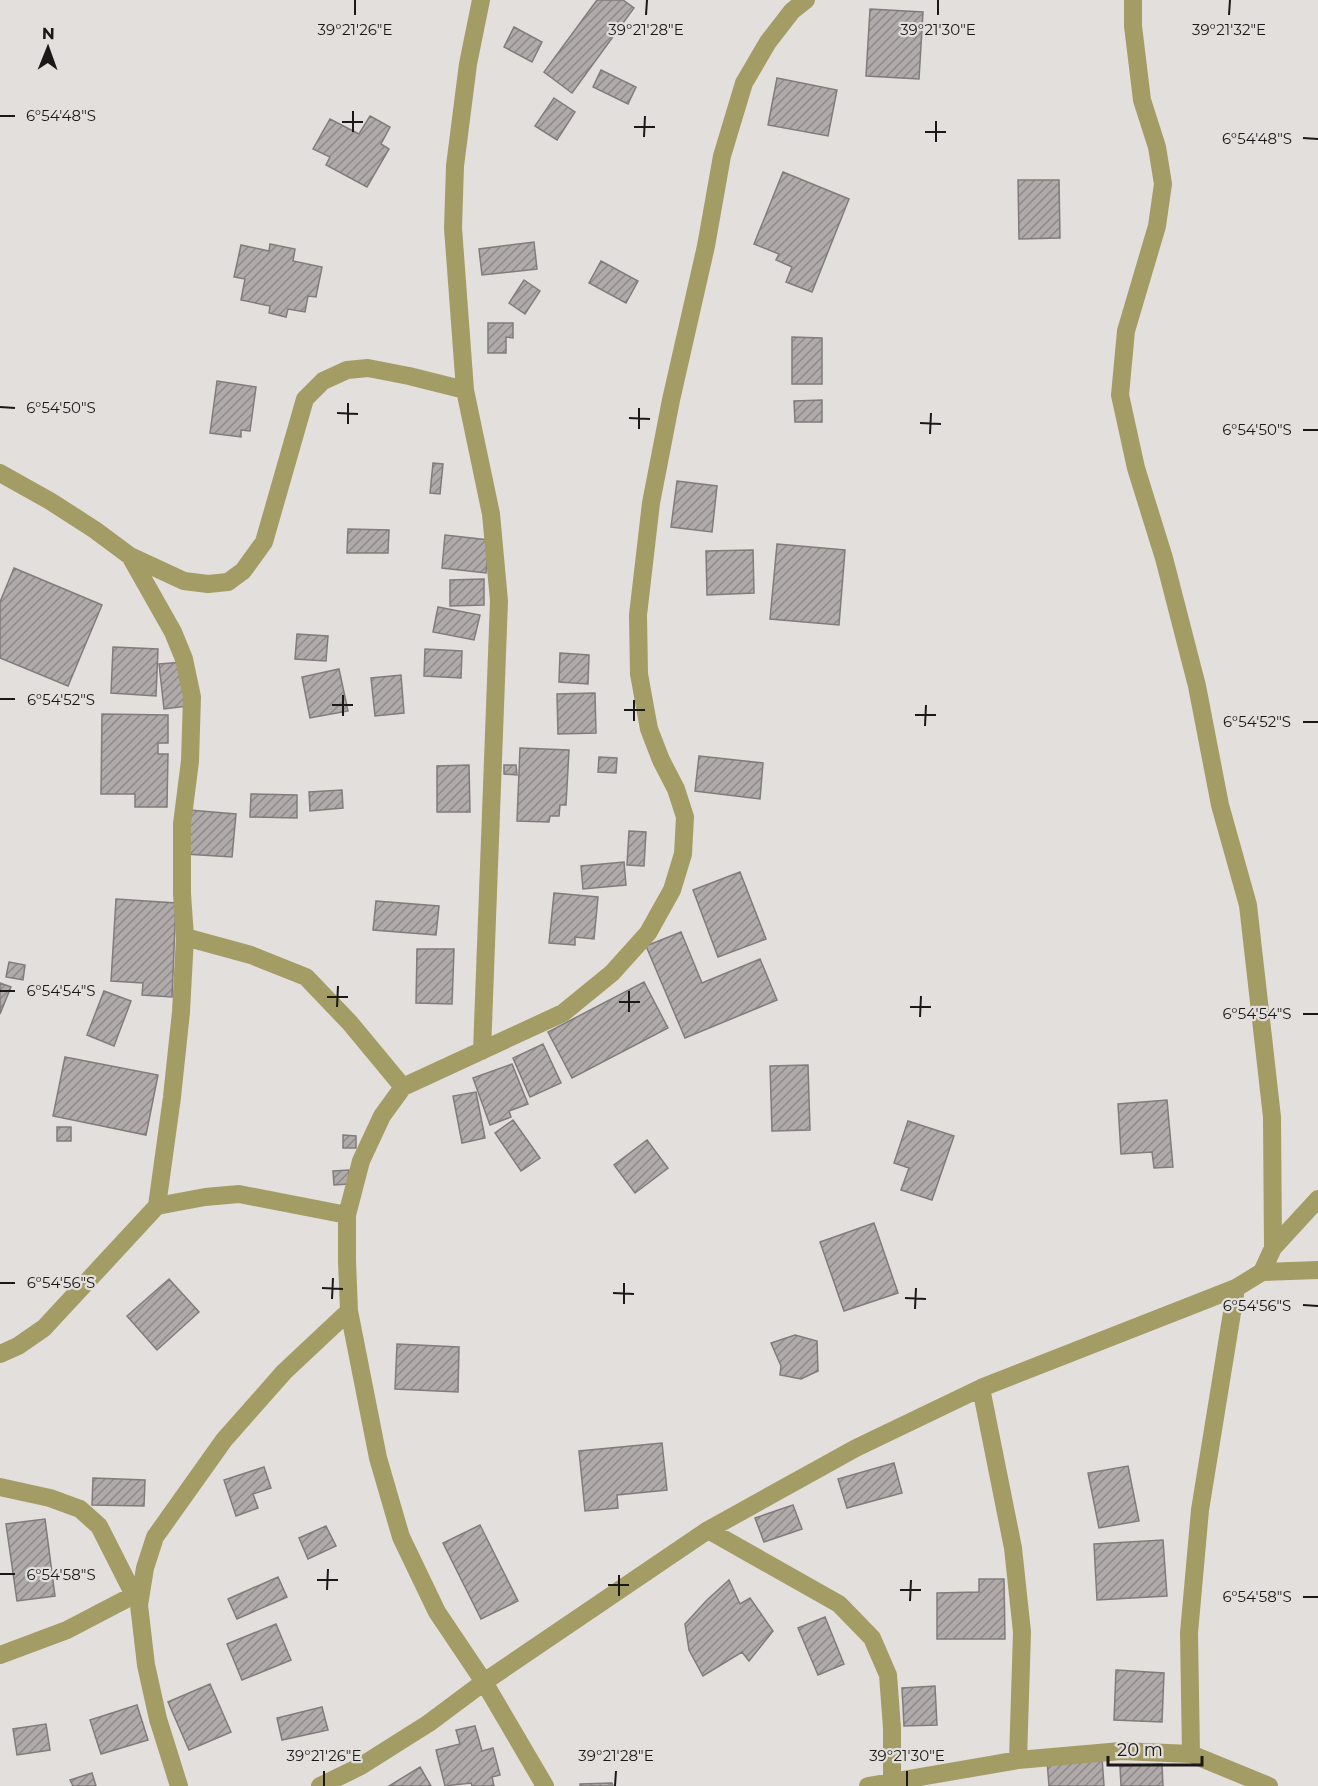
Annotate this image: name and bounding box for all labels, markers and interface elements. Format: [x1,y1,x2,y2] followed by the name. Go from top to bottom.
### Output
[18,18,78,78] north arrow
[318,20,392,39] text: 39°21'26"E
[608,20,684,39] text: 39°21'28"E
[900,20,976,39] text: 39°21'30"E
[1192,20,1266,39] text: 39°21'32"E
[42,24,55,43] text: N
[26,106,96,125] text: 6°54'48"S
[1222,129,1292,148] text: 6°54'48"S
[26,398,96,417] text: 6°54'50"S
[1222,420,1292,439] text: 6°54'50"S
[27,690,95,709] text: 6°54'52"S
[1223,712,1291,731] text: 6°54'52"S
[26,981,96,1000] text: 6°54'54"S
[1222,1004,1292,1023] text: 6°54'54"S
[27,1273,95,1292] text: 6°54'56"S
[1223,1296,1291,1315] text: 6°54'56"S
[26,1565,96,1584] text: 6°54'58"S
[1222,1587,1292,1606] text: 6°54'58"S
[1108,1729,1202,1767] scale bar
[1117,1739,1163,1761] text: 20 m
[287,1746,361,1765] text: 39°21'26"E
[578,1746,654,1765] text: 39°21'28"E
[869,1746,945,1765] text: 39°21'30"E

